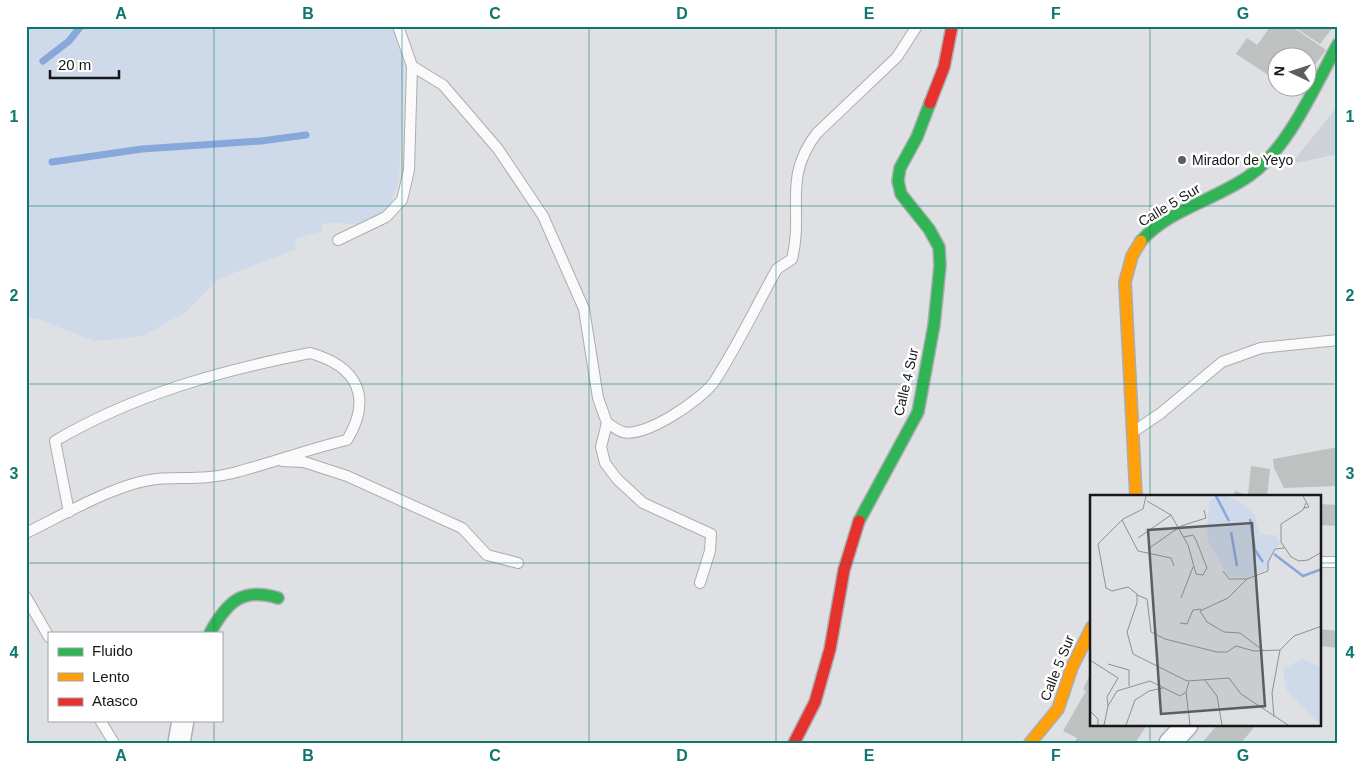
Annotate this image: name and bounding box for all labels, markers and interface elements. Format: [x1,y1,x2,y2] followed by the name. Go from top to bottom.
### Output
[115,5,127,22] text: A
[302,5,314,22] text: B
[489,5,501,22] text: C
[676,5,688,22] text: D
[864,5,875,22] text: E
[1051,5,1061,22] text: F
[1237,5,1249,22] text: G
[50,48,119,80] scale bar
[1266,48,1316,98] north arrow
[58,56,91,73] text: 20 m
[1271,65,1287,77] text: N
[10,108,19,125] text: 1
[1346,108,1355,125] text: 1
[1192,152,1293,168] place label: Mirador de Yeyo
[1176,154,1188,166] marker: Mirador de Yeyo
[1135,180,1203,230] street label: Calle 5 Sur
[10,287,19,304] text: 2
[1346,287,1355,304] text: 2
[890,346,922,418] street label: Calle 4 Sur
[10,465,19,482] text: 3
[1346,465,1355,482] text: 3
[1090,495,1322,726] inset map
[48,632,222,722] legend
[1037,633,1078,703] street label: Calle 5 Sur
[92,642,133,659] text: Fluido
[10,644,19,661] text: 4
[1346,644,1355,661] text: 4
[92,668,130,685] text: Lento
[92,692,138,709] text: Atasco
[115,747,127,764] text: A
[302,747,314,764] text: B
[489,747,501,764] text: C
[676,747,688,764] text: D
[864,747,875,764] text: E
[1051,747,1061,764] text: F
[1237,747,1249,764] text: G

